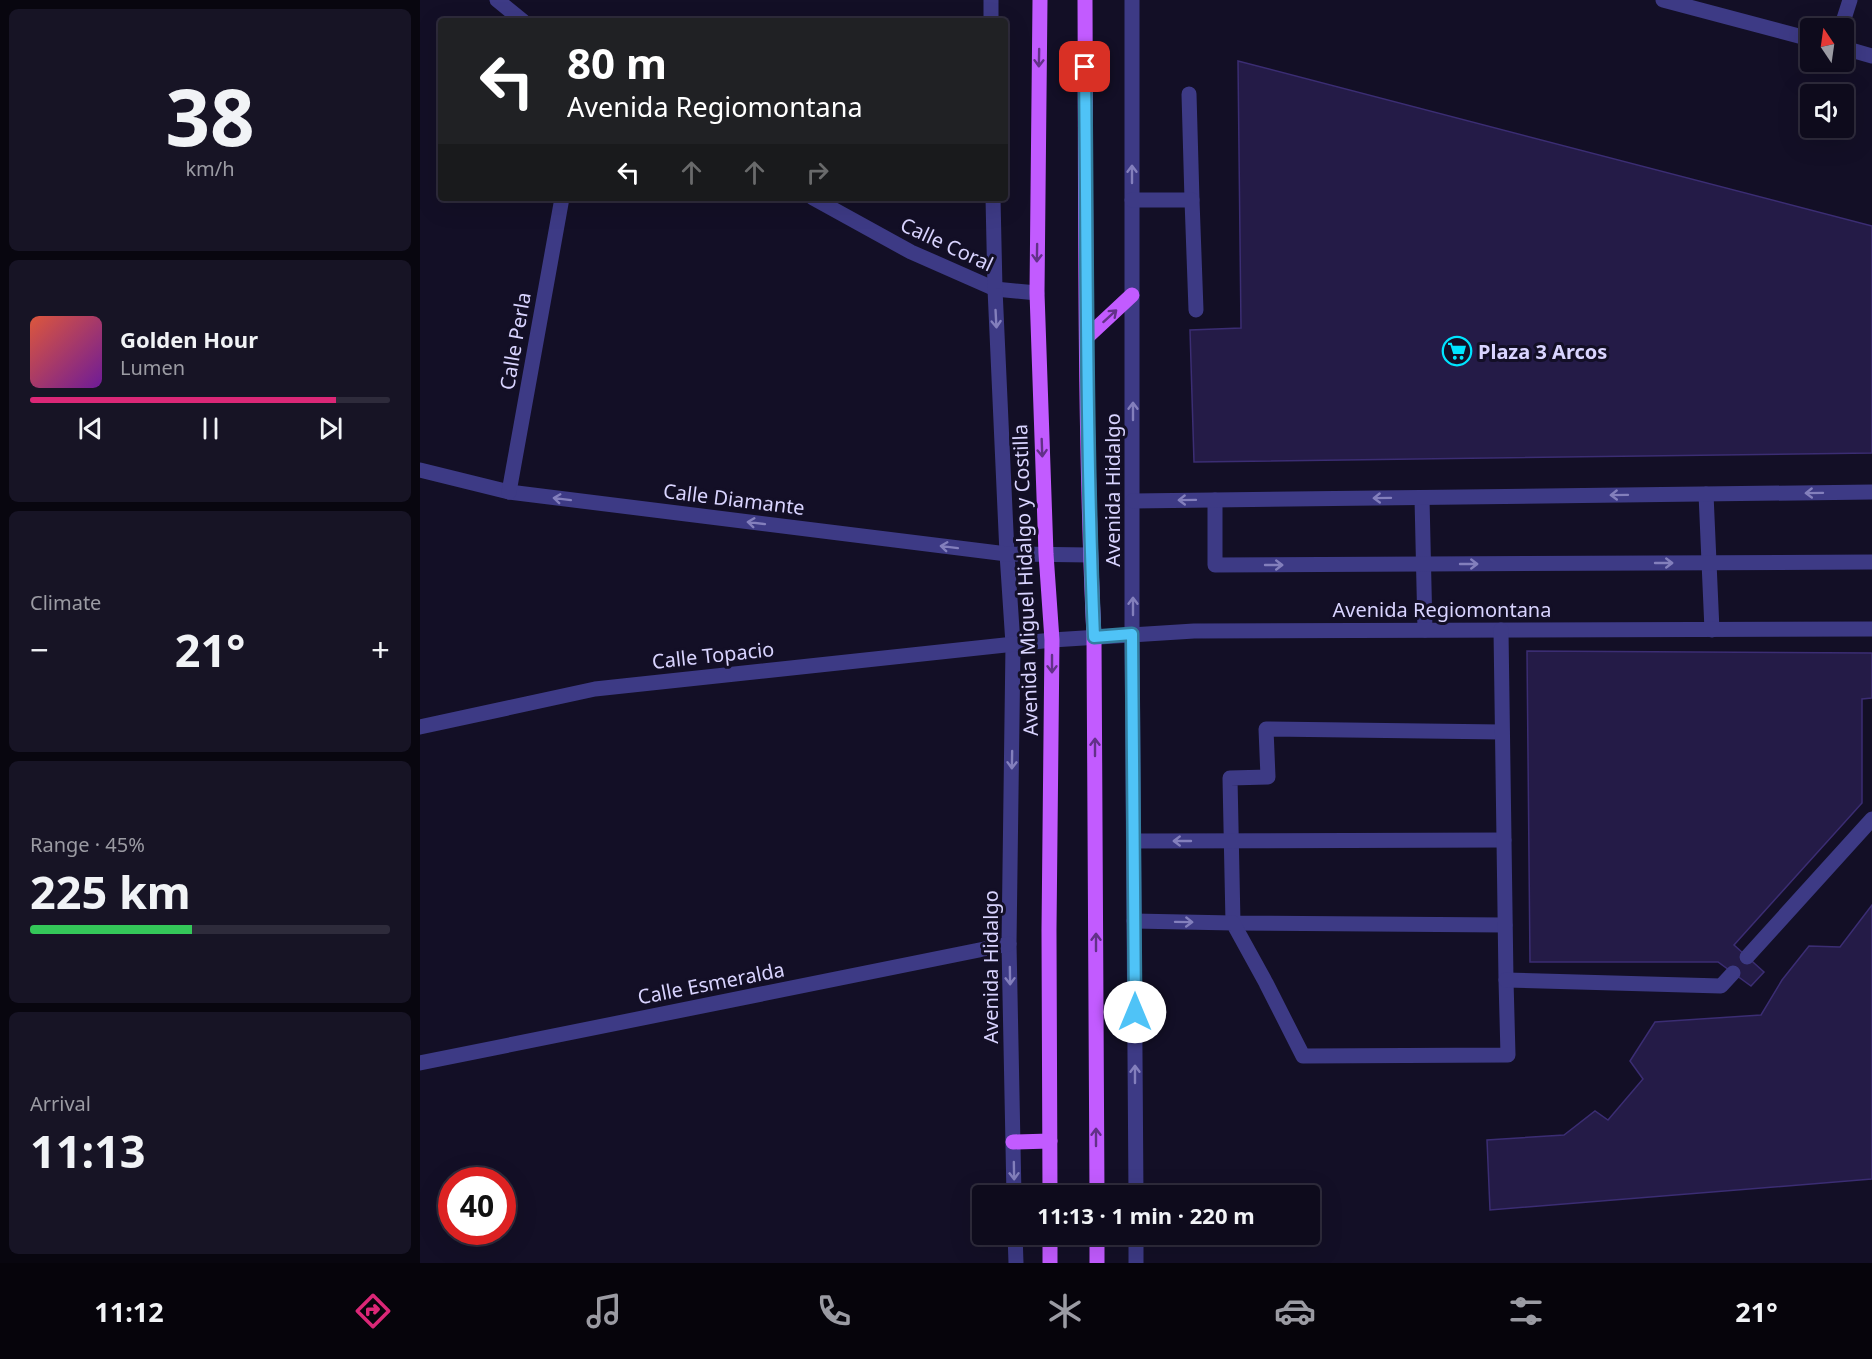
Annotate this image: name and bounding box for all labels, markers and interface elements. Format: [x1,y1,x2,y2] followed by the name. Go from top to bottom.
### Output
[1800,18,1854,72] north arrow
[1800,18,1854,138] map controls
[567,34,667,91] text: 80 m
[1059,41,1110,92] pin
[468,42,546,120] icon: left
[1033,48,1045,68] one-way arrow
[1068,50,1101,83] icon: arrive
[165,63,255,169] text: 38
[1800,84,1854,138] button: sound
[567,88,863,125] text: Avenida Regiomontana
[185,155,235,182] text: km/h
[612,156,645,189] icon: left
[675,156,708,189] icon: ahead
[738,156,771,189] icon: ahead
[801,156,834,189] icon: right
[1126,165,1138,185] one-way arrow
[896,211,998,277] street label: Calle Coral
[1031,243,1043,263] one-way arrow
[493,290,537,392] street label: Calle Perla
[991,309,1002,329] one-way arrow
[1102,309,1117,323] one-way arrow
[120,324,258,354] text: Golden Hour
[1441,335,1473,367] supermarket icon: Plaza 3 Arcos
[1478,338,1607,365] place label: Plaza 3 Arcos
[120,354,185,381] text: Lumen
[1127,402,1139,422] one-way arrow
[74,412,107,445] icon: previous
[194,412,227,445] icon: pause
[314,412,347,445] icon: next
[1099,413,1126,567] street label: Avenida Hidalgo
[1006,424,1044,736] street label: Avenida Miguel Hidalgo y Costilla
[1037,438,1048,458] one-way arrow
[662,477,806,521] street label: Calle Diamante
[1804,487,1824,499] one-way arrow
[1609,489,1629,501] one-way arrow
[1372,492,1392,504] one-way arrow
[553,493,573,504] one-way arrow
[1177,494,1197,506] one-way arrow
[746,517,766,528] one-way arrow
[940,541,960,552] one-way arrow
[1653,557,1673,569] one-way arrow
[1458,558,1478,570] one-way arrow
[1263,559,1283,571] one-way arrow
[30,589,101,616] text: Climate
[1333,596,1551,623] street label: Avenida Regiomontana
[1127,597,1138,617] one-way arrow
[175,619,245,680] text: 21°
[30,627,49,672] text: −
[371,627,390,672] text: +
[650,635,776,675] street label: Calle Topacio
[1046,654,1058,674] one-way arrow
[1089,738,1101,758] one-way arrow
[1006,749,1018,769] one-way arrow
[30,831,145,858] text: Range · 45%
[1173,835,1193,847] one-way arrow
[30,861,191,922] text: 225 km
[977,890,1004,1044] street label: Avenida Hidalgo
[1173,916,1193,928] one-way arrow
[1090,933,1102,953] one-way arrow
[635,956,787,1010] street label: Calle Esmeralda
[1004,965,1016,985] one-way arrow
[1103,980,1167,1044] position arrow
[1129,1065,1141,1085] one-way arrow
[30,1090,91,1117] text: Arrival
[30,1120,146,1181] text: 11:13
[1090,1128,1102,1148] one-way arrow
[1008,1160,1019,1180] one-way arrow
[438,1167,516,1245] speed limit sign: 40
[1037,1200,1255,1230] text: 11:13 · 1 min · 220 m
[352,1290,394,1332] icon: directions
[583,1290,625,1332] icon: music
[813,1290,855,1332] icon: phone
[1044,1290,1086,1332] icon: climate
[1274,1290,1316,1332] icon: car
[1505,1290,1547,1332] icon: filters
[94,1293,164,1330] text: 11:12
[1735,1293,1778,1330] text: 21°

